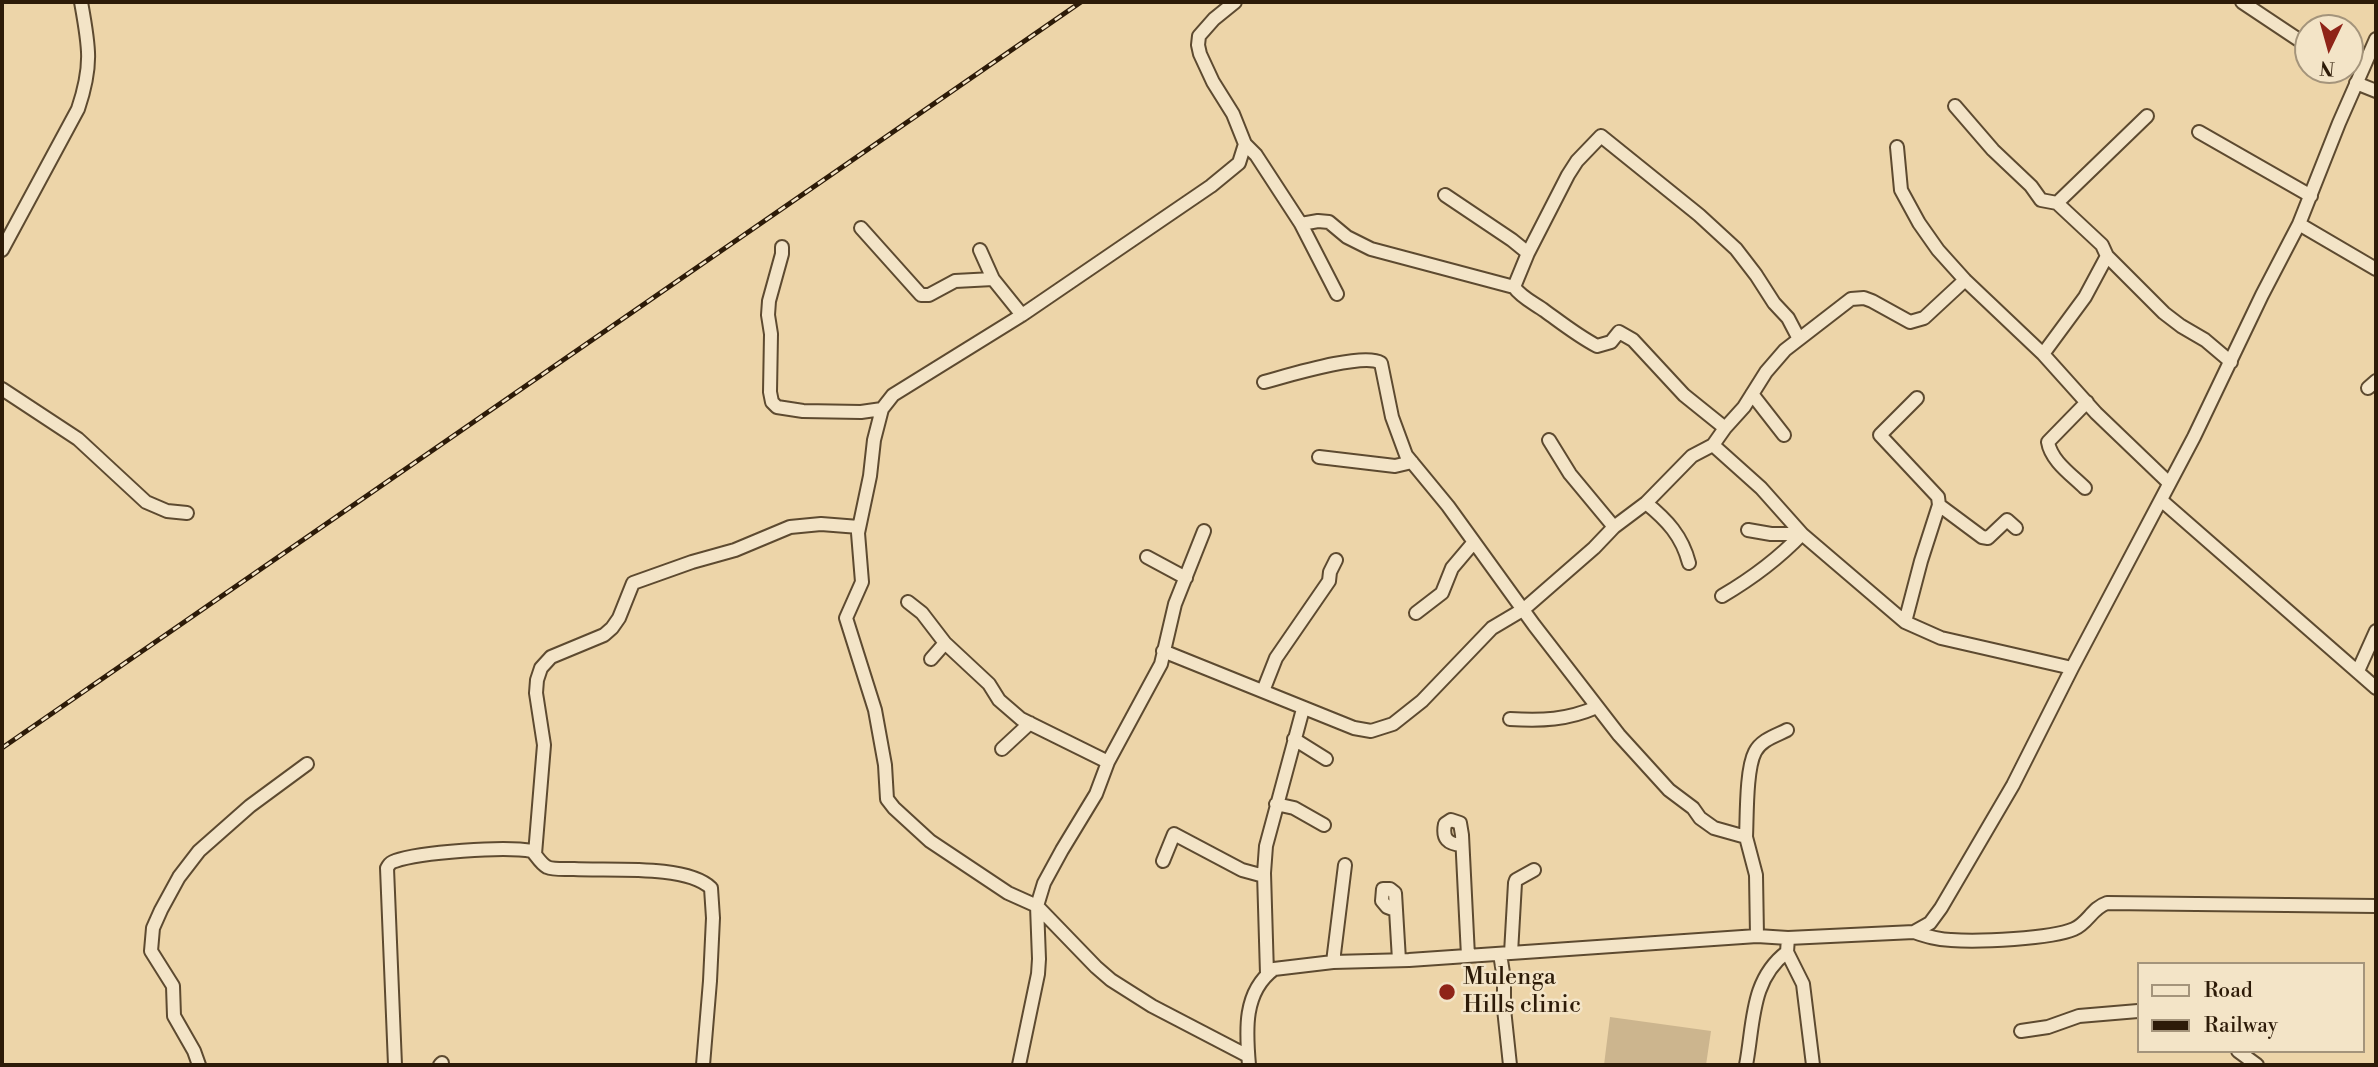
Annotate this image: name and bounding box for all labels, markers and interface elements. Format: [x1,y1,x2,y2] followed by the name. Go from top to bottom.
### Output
[2294,14,2364,84] north arrow
[2319,55,2336,81] text: N
[2136,962,2364,1053] legend
[1463,964,1581,1020] place label: Mulenga Hills clinic
[2204,978,2253,1004] text: Road
[1437,982,1457,1002] marker: Mulenga Hills clinic
[2204,1013,2278,1039] text: Railway

